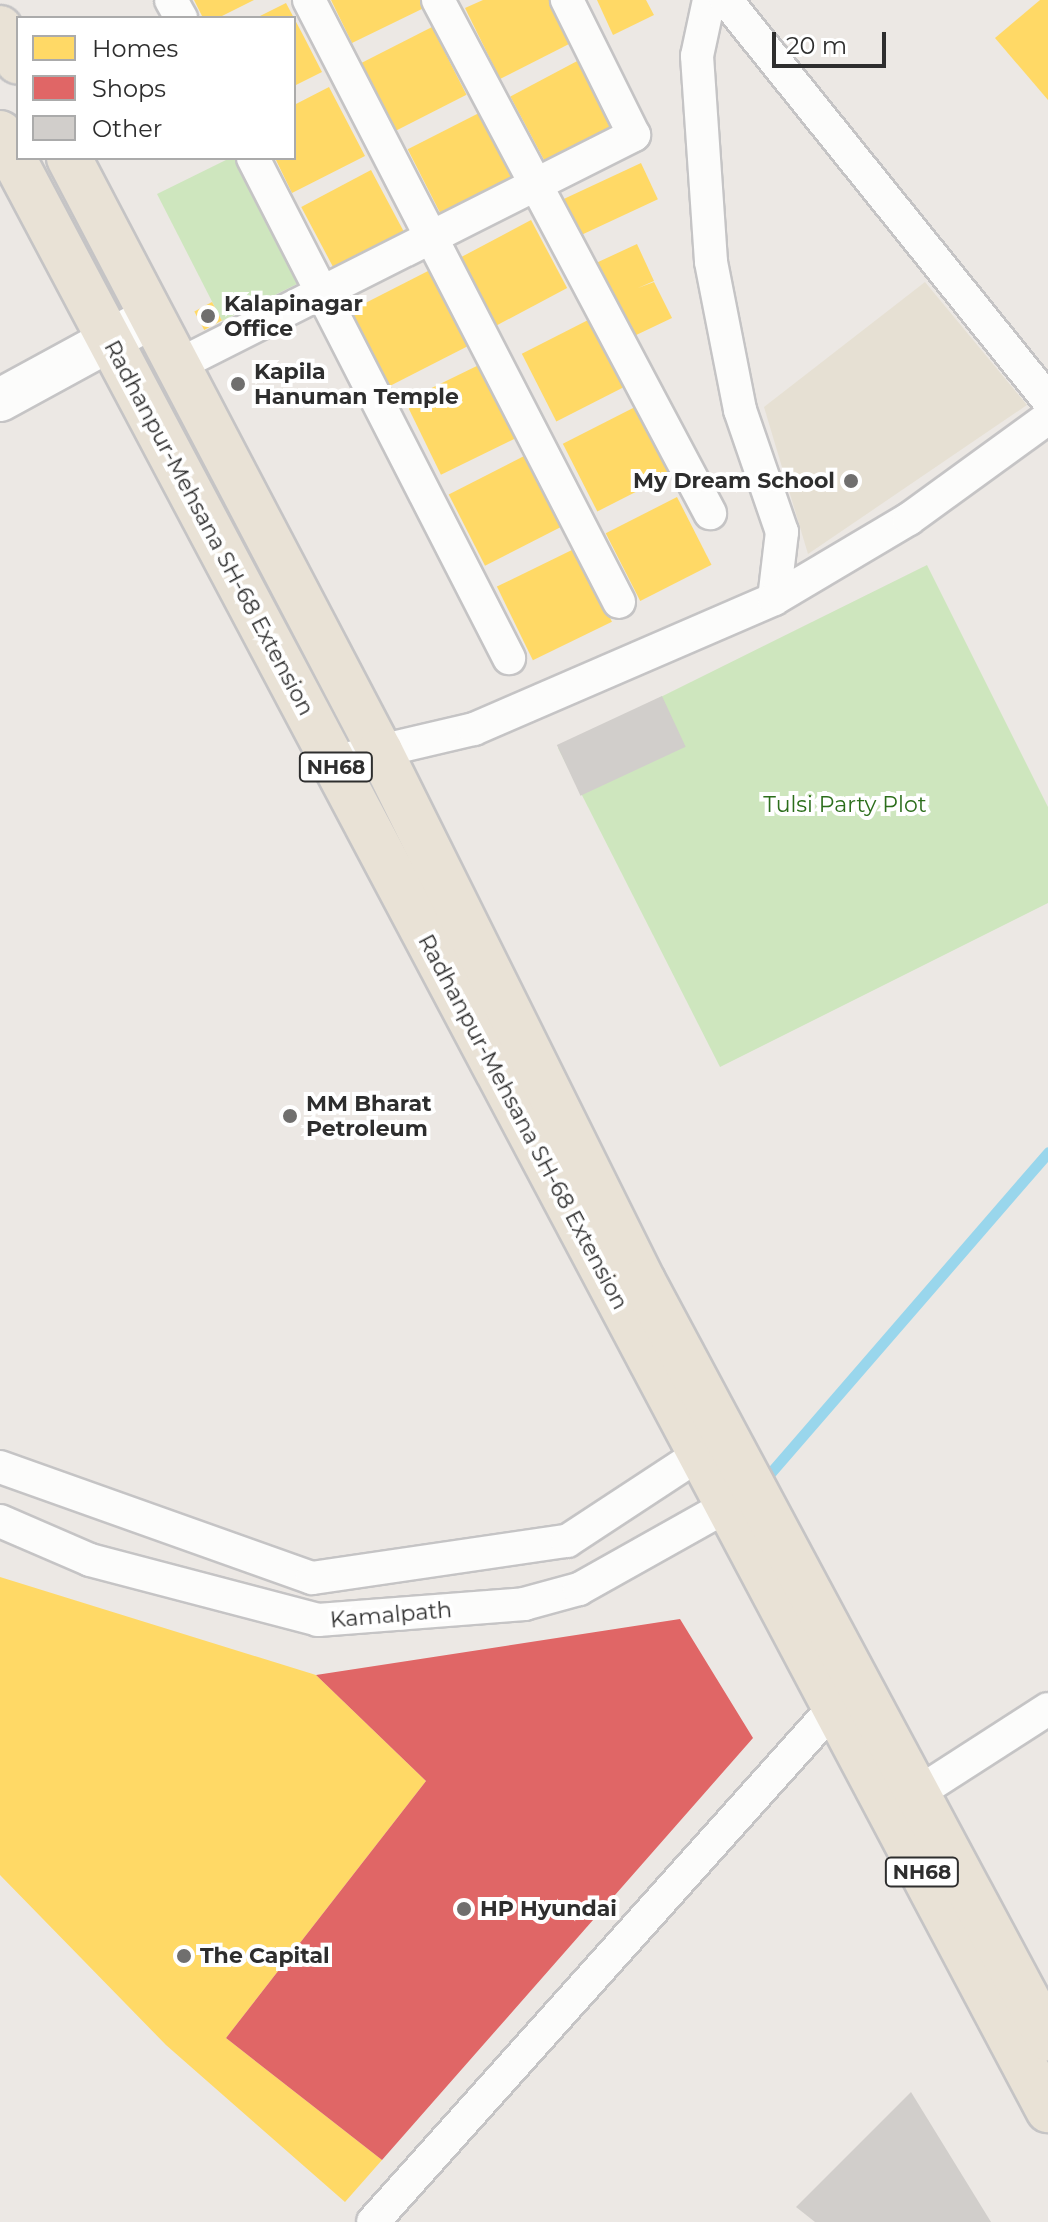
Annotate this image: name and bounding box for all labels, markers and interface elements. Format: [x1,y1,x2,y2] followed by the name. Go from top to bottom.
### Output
[16,16,296,160] legend
[776,16,890,66] scale bar
[786,31,847,60] text: 20 m
[92,34,178,63] text: Homes
[92,74,166,103] text: Shops
[92,114,162,143] text: Other
[224,290,363,342] place label: Kalapinagar Office
[199,307,217,325] marker: Kalapinagar Office
[99,336,319,720] street label: Radhanpur-Mehsana SH-68 Extension
[254,358,459,410] place label: Kapila Hanuman Temple
[229,375,247,393] marker: Kapila Hanuman Temple
[633,468,835,494] place label: My Dream School
[842,472,860,490] marker: My Dream School
[298,751,374,783] road number: NH68
[763,792,927,818] park label: Tulsi Party Plot
[413,930,633,1314] street label: Radhanpur-Mehsana SH-68 Extension
[306,1090,432,1142] place label: MM Bharat Petroleum
[281,1107,299,1125] marker: MM Bharat Petroleum
[329,1597,453,1633] street label: Kamalpath
[884,1856,960,1888] road number: NH68
[480,1896,617,1922] place label: HP Hyundai
[455,1900,473,1918] marker: HP Hyundai
[200,1943,330,1969] place label: The Capital
[175,1947,193,1965] marker: The Capital

